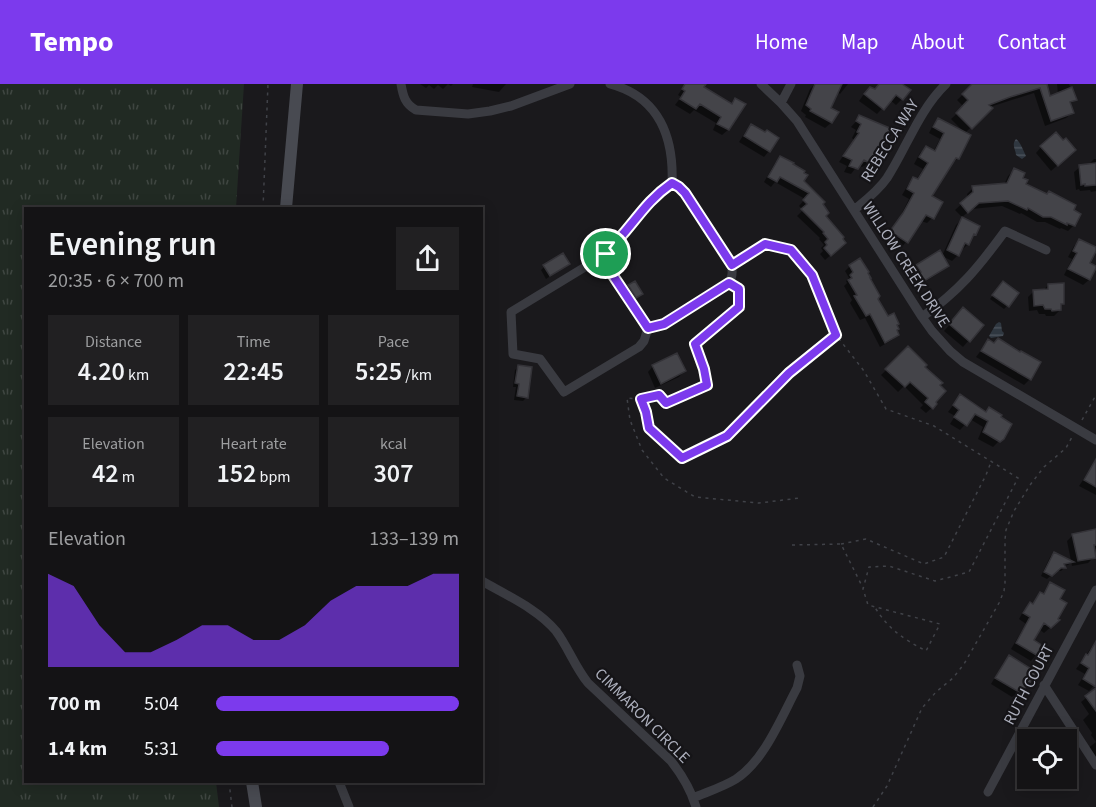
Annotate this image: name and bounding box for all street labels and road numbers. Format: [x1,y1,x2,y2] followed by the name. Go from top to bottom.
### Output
[856,95,924,186] street label: REBECCA WAY
[857,197,955,332] street label: WILLOW CREEK DRIVE
[998,640,1060,729] street label: RUTH COURT
[590,663,695,768] street label: CIMMARON CIRCLE

